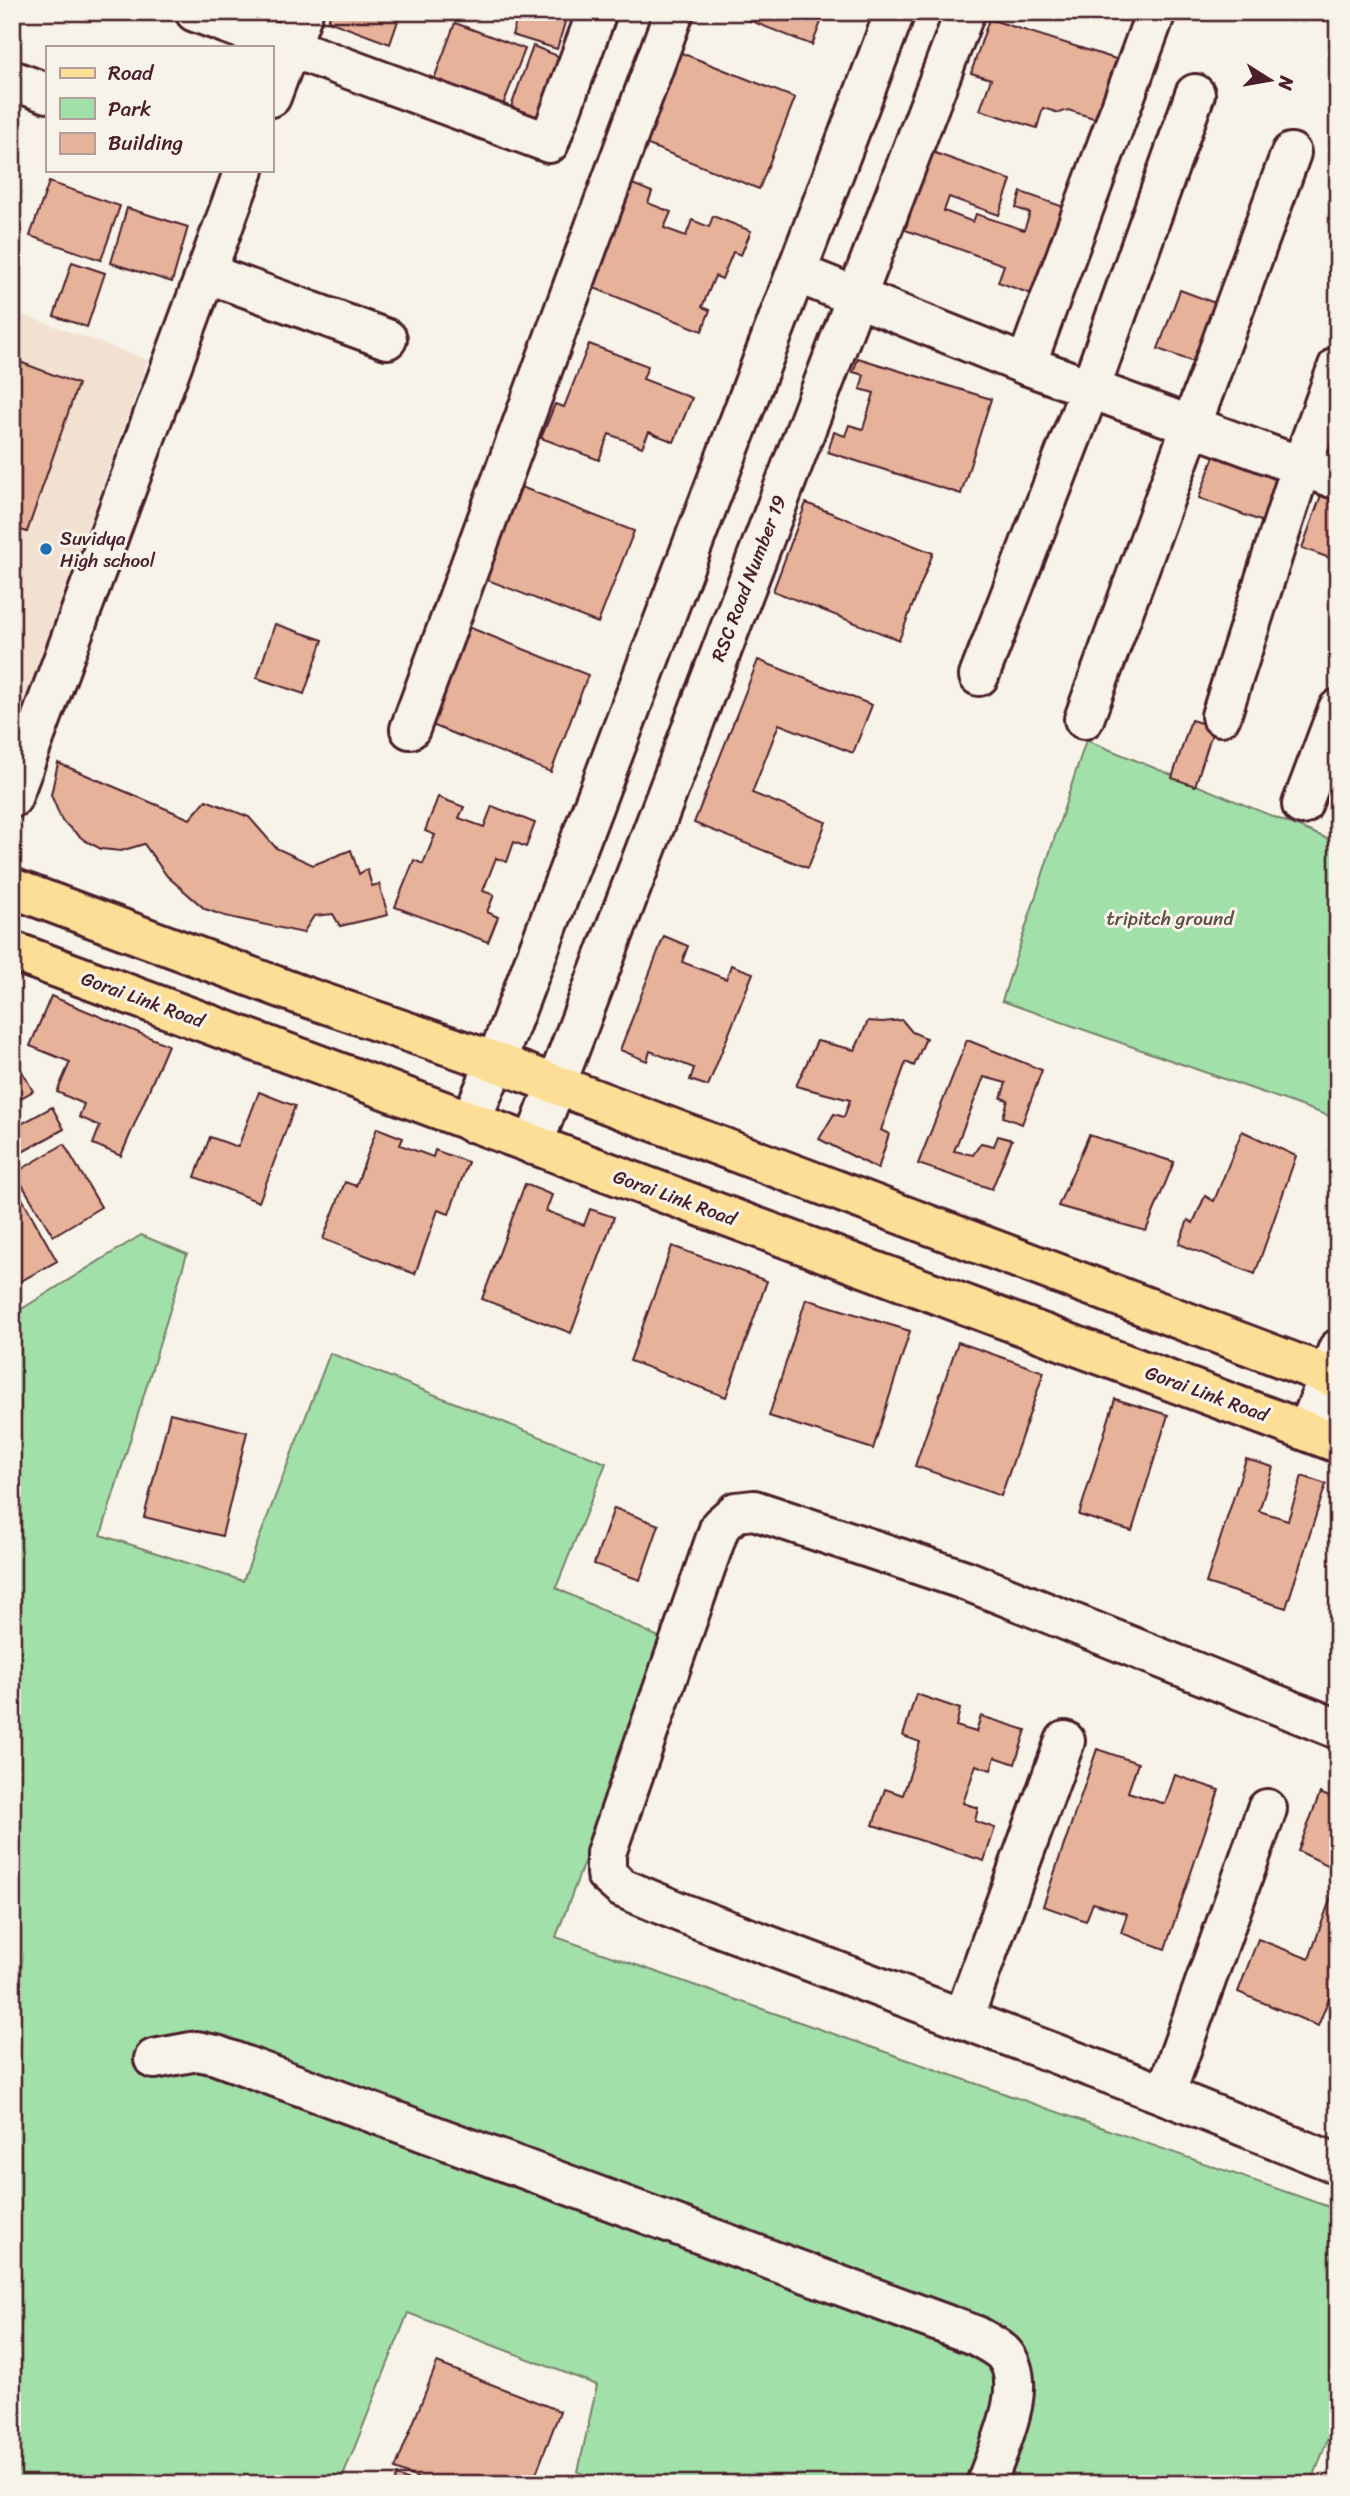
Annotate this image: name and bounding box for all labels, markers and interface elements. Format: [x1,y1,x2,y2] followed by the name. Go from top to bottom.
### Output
[46,46,273,172] legend
[1234,46,1304,116] north arrow
[108,54,155,92] text: Road
[1269,73,1304,94] text: N
[108,90,151,128] text: Park
[108,124,184,162] text: Building
[702,490,795,666] street label: RSC Road Number 19
[60,522,156,577] place label: Suvidya High school
[38,541,54,557] marker: Suvidya High school
[1107,902,1235,935] park label: tripitch ground
[77,962,211,1038] street label: Gorai Link Road
[609,1160,743,1236] street label: Gorai Link Road
[1141,1356,1275,1432] street label: Gorai Link Road

